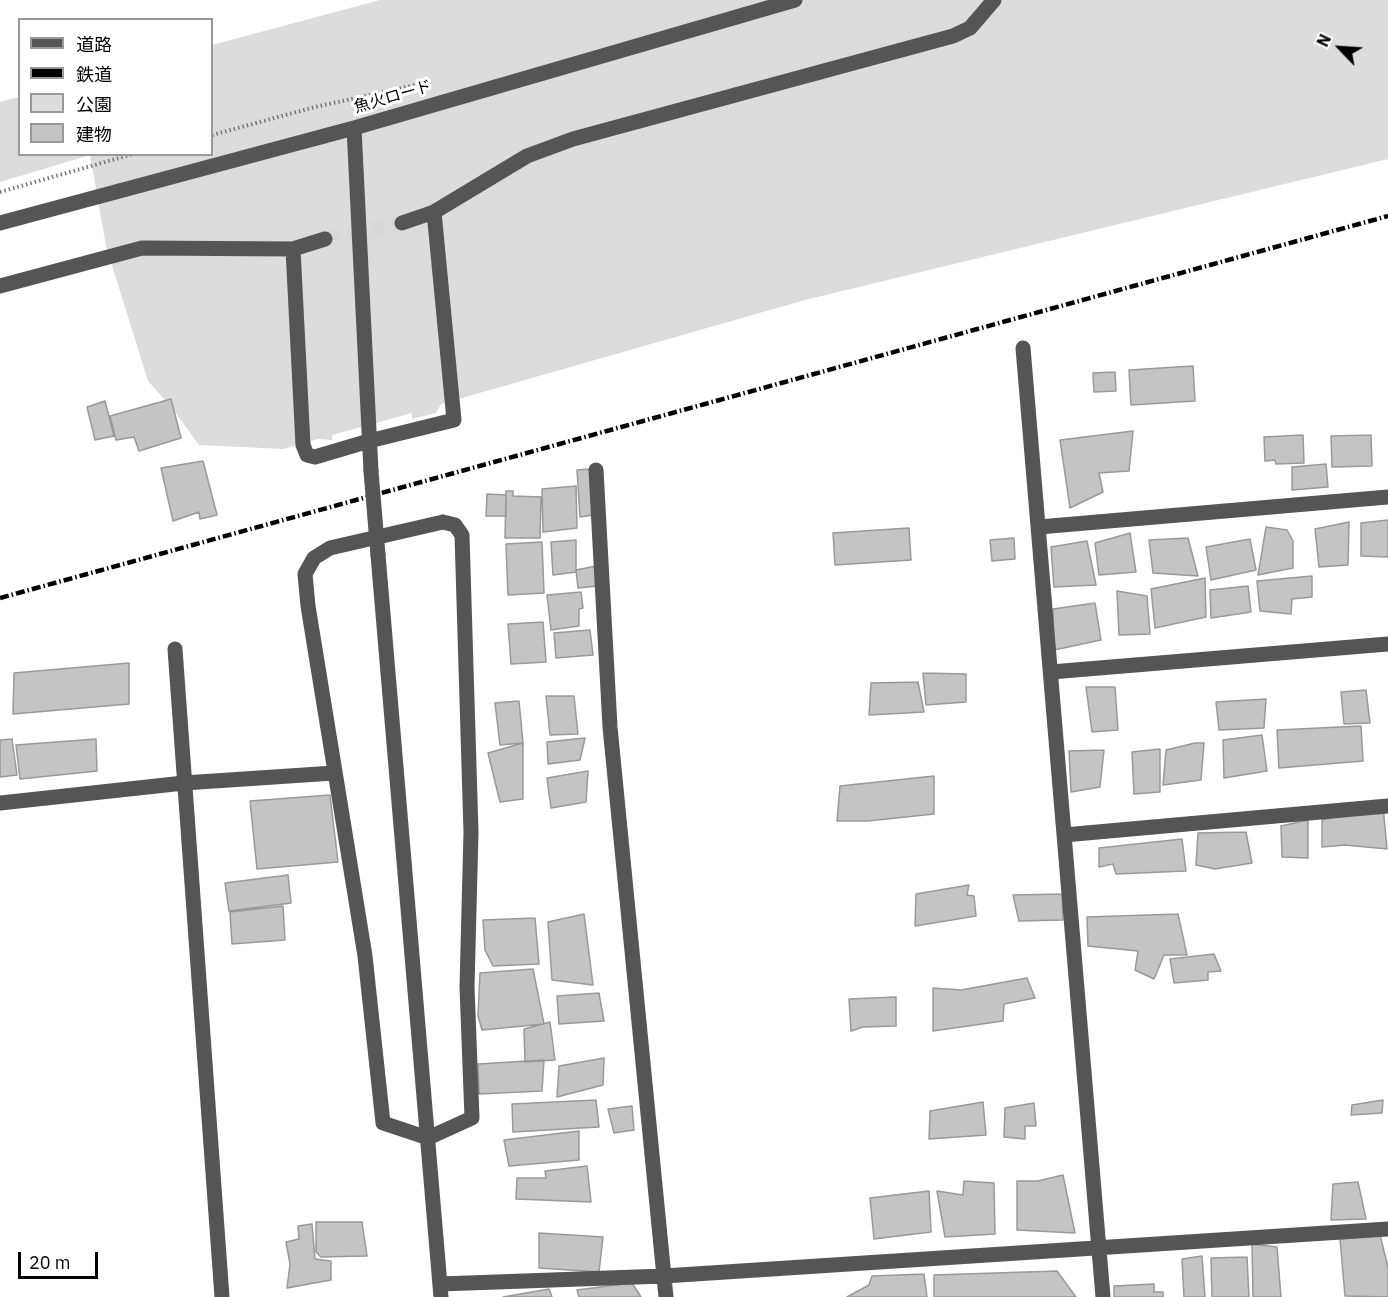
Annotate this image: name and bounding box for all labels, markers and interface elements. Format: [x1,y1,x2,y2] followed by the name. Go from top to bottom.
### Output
[18,18,213,156] legend
[1310,18,1370,78] north arrow
[1312,31,1335,50] text: N
[76,33,112,56] text: 道路
[76,63,112,86] text: 鉄道
[352,77,434,117] street label: 魚火ロード
[76,93,112,116] text: 公園
[76,123,112,146] text: 建物
[21,1240,100,1278] scale bar
[29,1251,71,1274] text: 20 m

